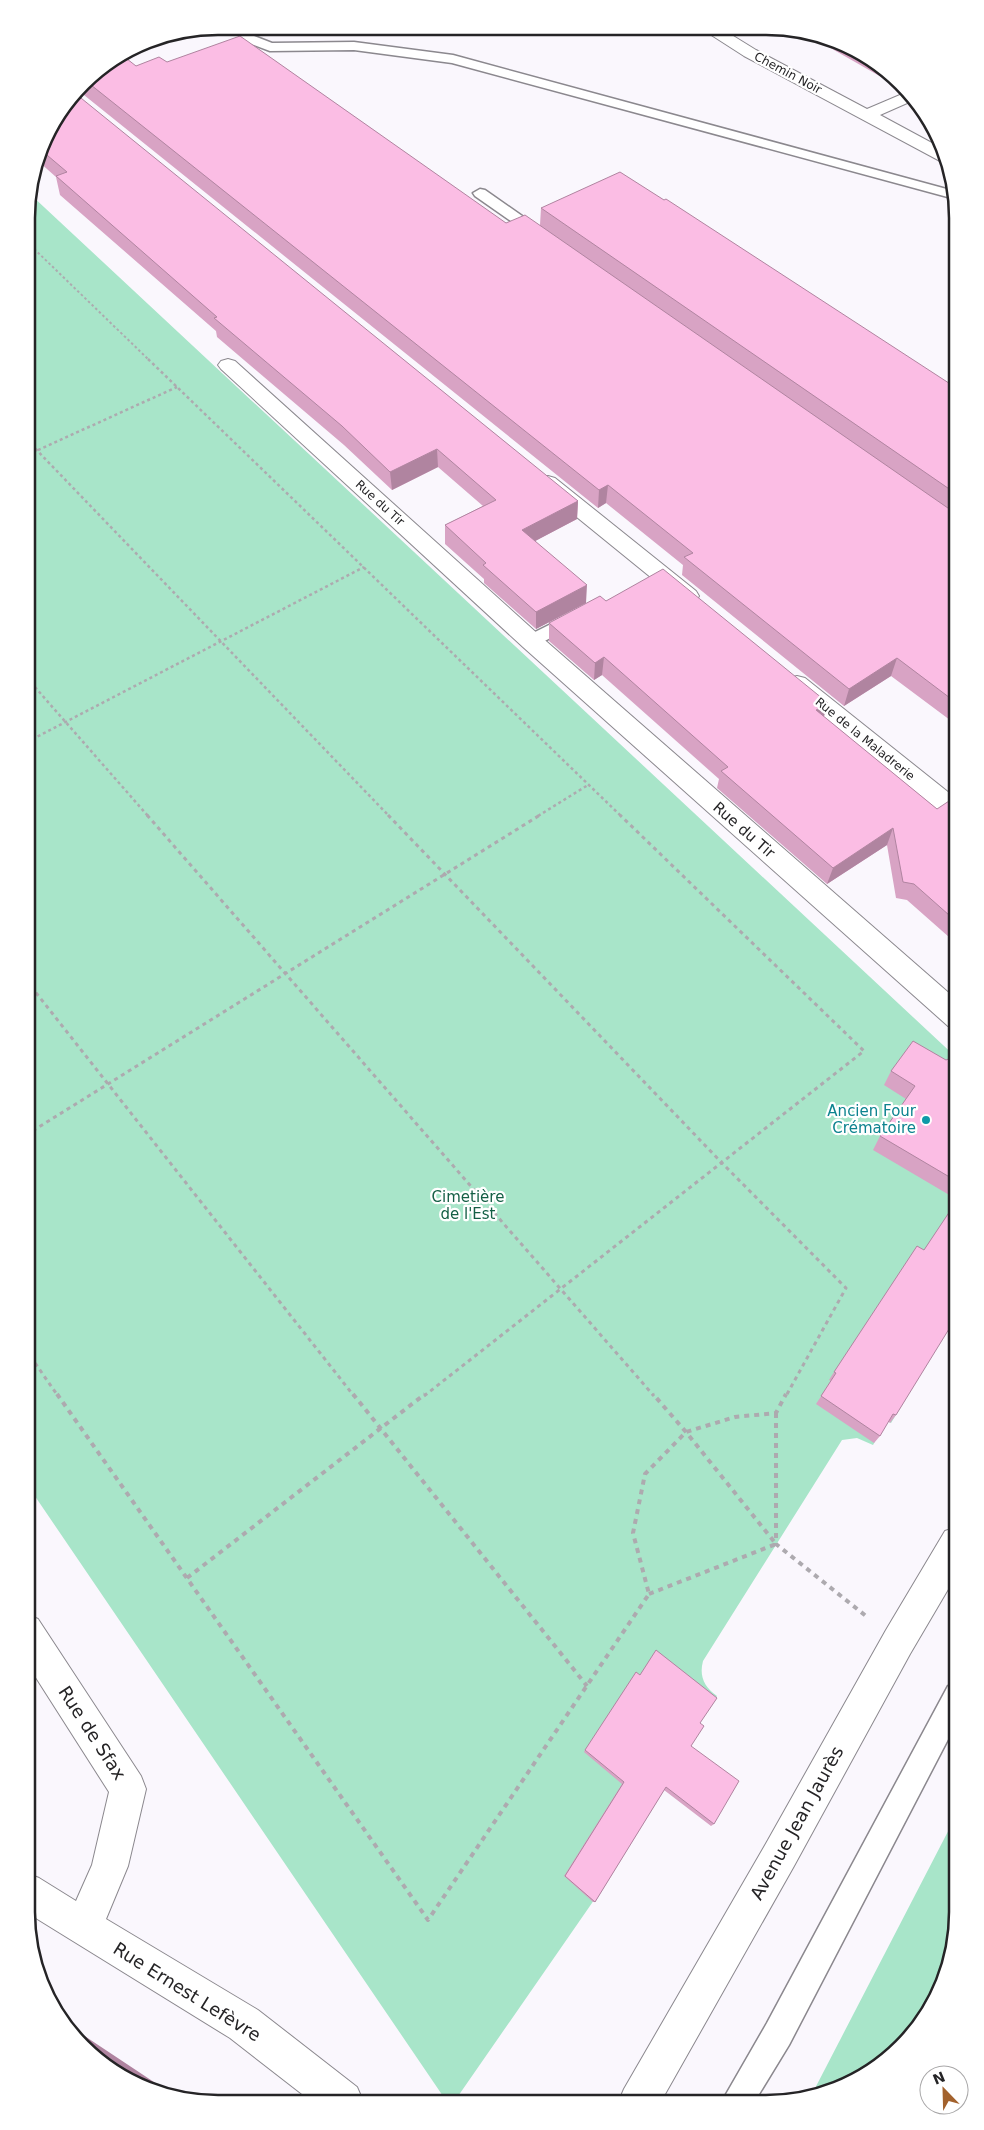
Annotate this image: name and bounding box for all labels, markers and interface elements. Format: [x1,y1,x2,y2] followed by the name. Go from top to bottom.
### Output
[752,49,824,97] street label: Chemin Noir
[353,477,407,529] street label: Rue du Tir
[813,695,917,783] street label: Rue de la Maladrerie
[709,798,779,862] street label: Rue du Tir
[827,1102,917,1137] place label: Ancien Four Crématoire
[920,1114,932,1126] marker: Ancien Four Crématoire
[432,1188,504,1223] park label: Cimetière de l'Est
[54,1682,131,1784] street label: Rue de Sfax
[746,1742,848,1903] street label: Avenue Jean Jaurès
[110,1938,265,2046] street label: Rue Ernest Lefèvre
[919,2065,969,2115] north arrow
[930,2068,947,2088] text: N

